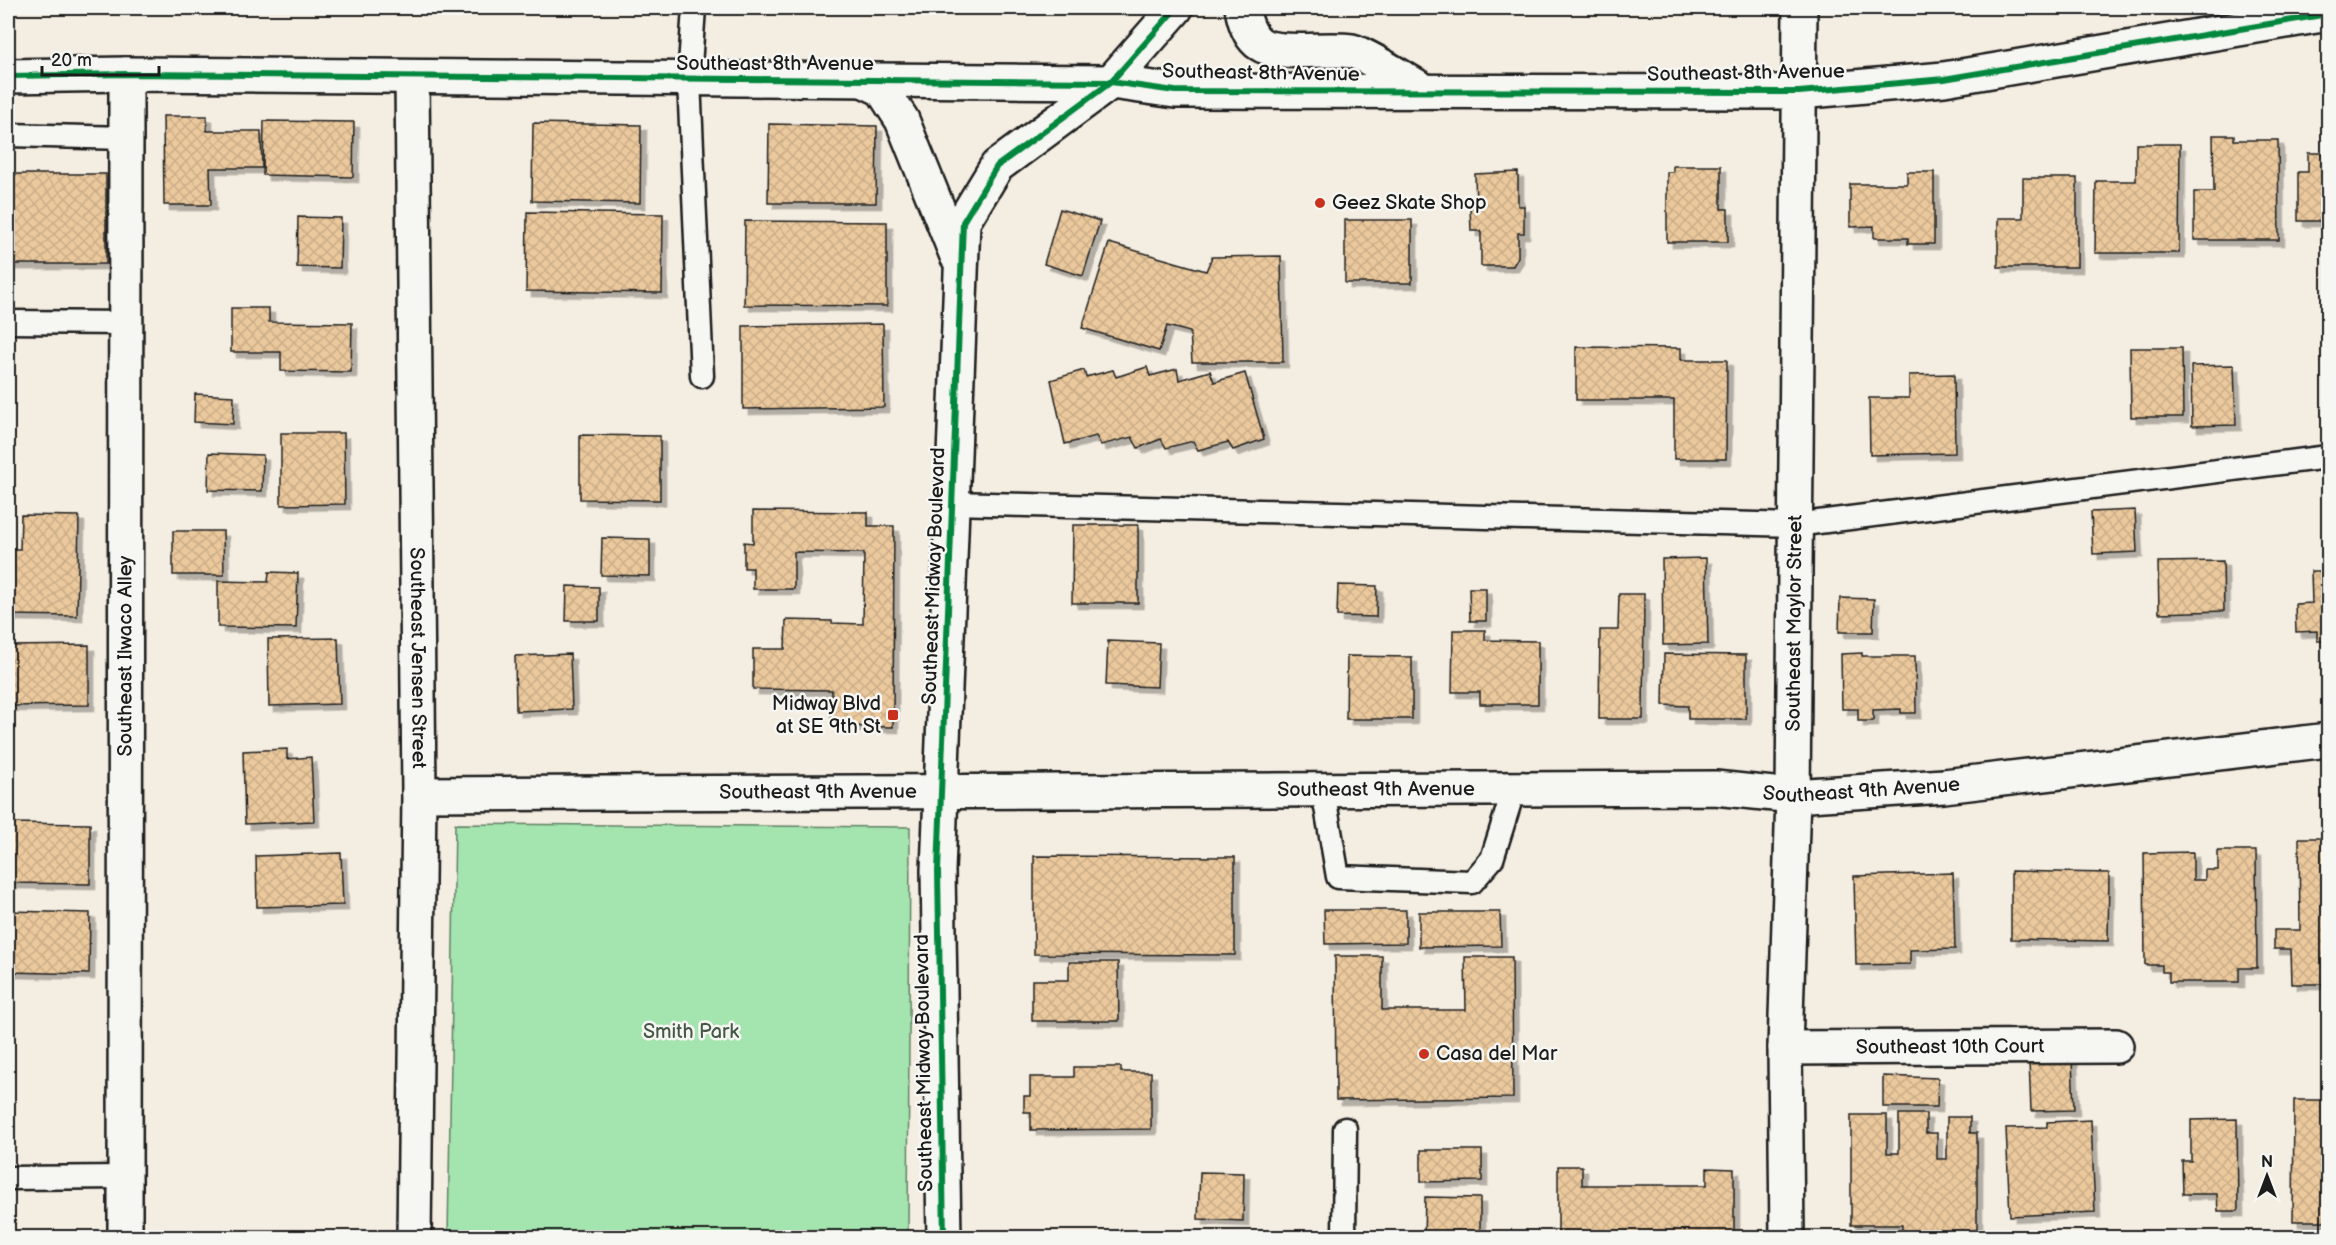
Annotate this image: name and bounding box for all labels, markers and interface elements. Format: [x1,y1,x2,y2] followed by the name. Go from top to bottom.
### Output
[42,39,159,77] scale bar
[51,50,92,71] text: 20 m
[676,52,874,76] street label: Southeast 8th Avenue
[1162,59,1360,87] street label: Southeast 8th Avenue
[1647,59,1845,87] street label: Southeast 8th Avenue
[1332,191,1487,215] place label: Geez Skate Shop
[1313,196,1327,210] marker: Geez Skate Shop
[918,447,950,705] street label: Southeast Midway Boulevard
[1782,515,1807,732] street label: Southeast Maylor Street
[405,547,431,769] street label: Southeast Jensen Street
[113,556,138,756] street label: Southeast Ilwaco Alley
[772,692,881,739] place label: Midway Blvd at SE 9th St
[886,708,900,722] marker: Midway Blvd at SE 9th St
[1762,772,1961,808] street label: Southeast 9th Avenue
[1277,777,1475,802] street label: Southeast 9th Avenue
[719,780,917,805] street label: Southeast 9th Avenue
[910,934,938,1192] street label: Southeast Midway Boulevard
[643,1020,739,1044] park label: Smith Park
[1856,1034,2044,1060] street label: Southeast 10th Court
[1436,1042,1558,1066] place label: Casa del Mar
[1417,1047,1431,1061] marker: Casa del Mar
[2237,1146,2297,1206] north arrow
[2261,1153,2273,1172] text: N

